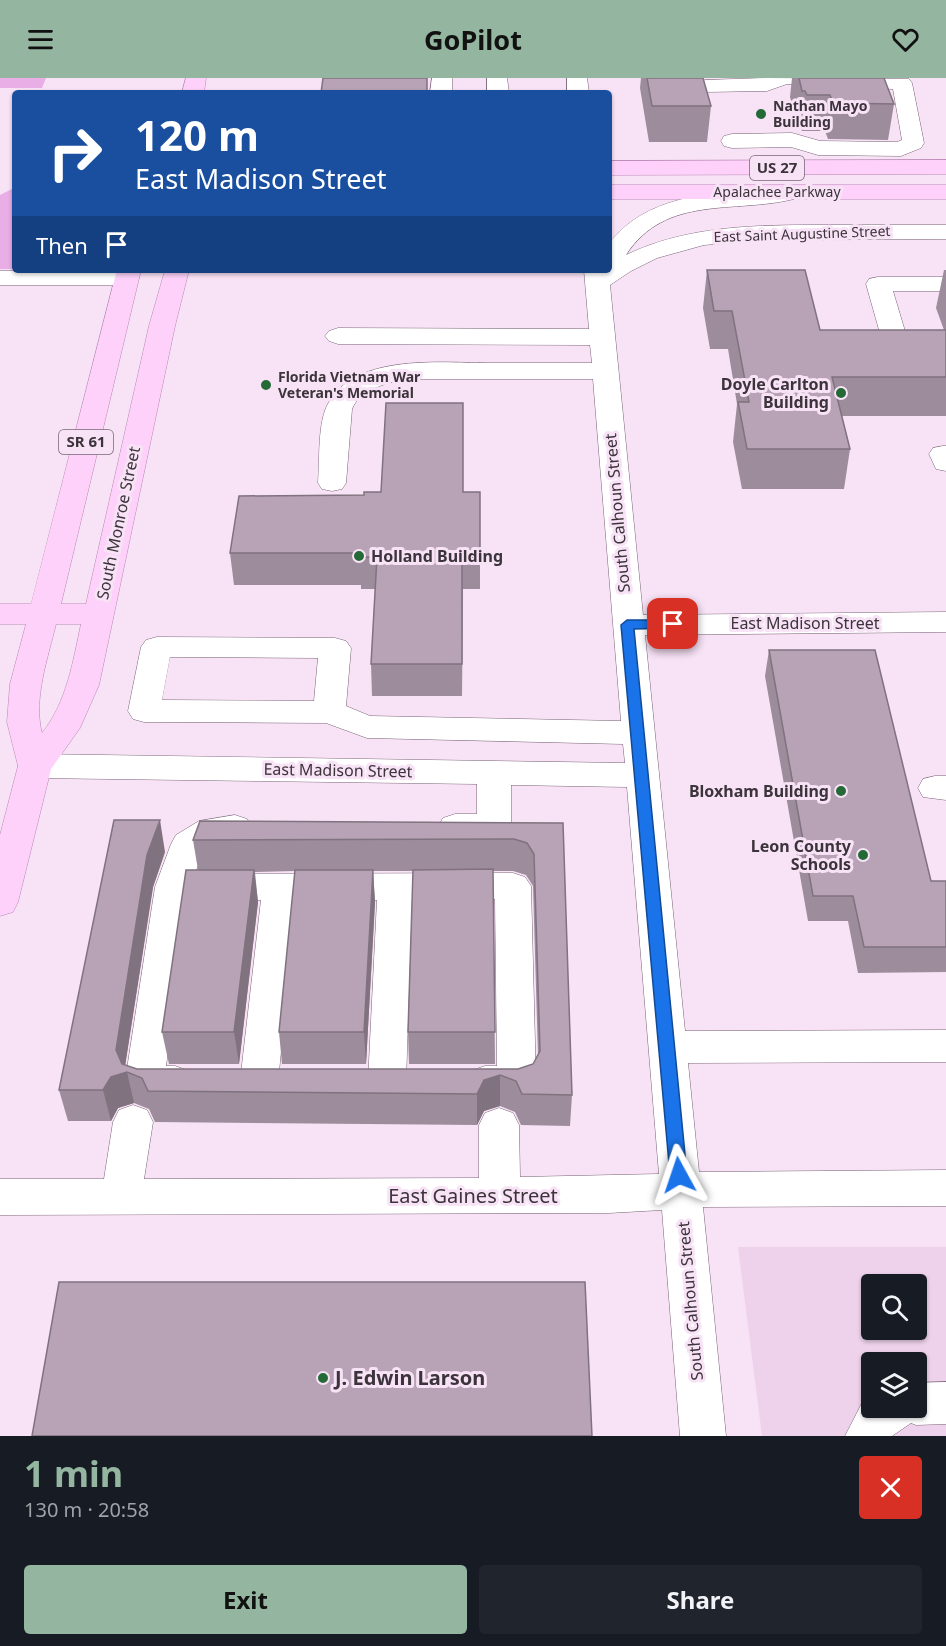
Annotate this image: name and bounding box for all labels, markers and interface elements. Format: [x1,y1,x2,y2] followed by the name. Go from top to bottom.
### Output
[424,21,522,58] text: GoPilot
[24,23,57,56] icon: menu
[889,23,922,56] icon: heart
[773,96,868,131] place label: Nathan Mayo Building
[135,106,259,163] text: 120 m
[754,107,768,121] marker: Nathan Mayo Building
[36,114,114,192] icon: right
[750,156,804,180] road number: US 27
[135,160,386,197] text: East Madison Street
[713,182,841,201] street label: Apalachee Parkway
[713,221,891,246] street label: East Saint Augustine Street
[100,228,133,261] icon: arrive
[36,230,88,260] text: Then
[278,367,421,402] place label: Florida Vietnam War Veteran's Memorial
[721,373,829,413] place label: Doyle Carlton Building
[259,378,273,392] marker: Florida Vietnam War Veteran's Memorial
[834,386,848,400] marker: Doyle Carlton Building
[59,430,113,454] road number: SR 61
[599,432,635,593] street label: South Calhoun Street
[91,444,145,602] street label: South Monroe Street
[371,545,503,567] place label: Holland Building
[352,549,366,563] marker: Holland Building
[647,598,698,649] pin
[656,607,689,640] icon: arrive
[731,612,880,634] street label: East Madison Street
[263,758,413,782] street label: East Madison Street
[689,780,829,802] place label: Bloxham Building
[834,784,848,798] marker: Bloxham Building
[751,835,852,875] place label: Leon County Schools
[856,848,870,862] marker: Leon County Schools
[647,1143,711,1207] position arrow
[388,1182,558,1209] street label: East Gaines Street
[672,1220,708,1381] street label: South Calhoun Street
[861,1274,927,1418] map controls
[861,1274,927,1340] button: search
[861,1352,927,1418] button: layers
[333,1364,485,1391] place label: J. Edwin Larson
[316,1371,330,1385] marker: J. Edwin Larson
[24,1449,123,1498] text: 1 min
[859,1456,922,1519] button: close
[24,1496,149,1523] text: 130 m · 20:58
[24,1565,467,1634] button: Exit
[479,1565,922,1634] button: Share

